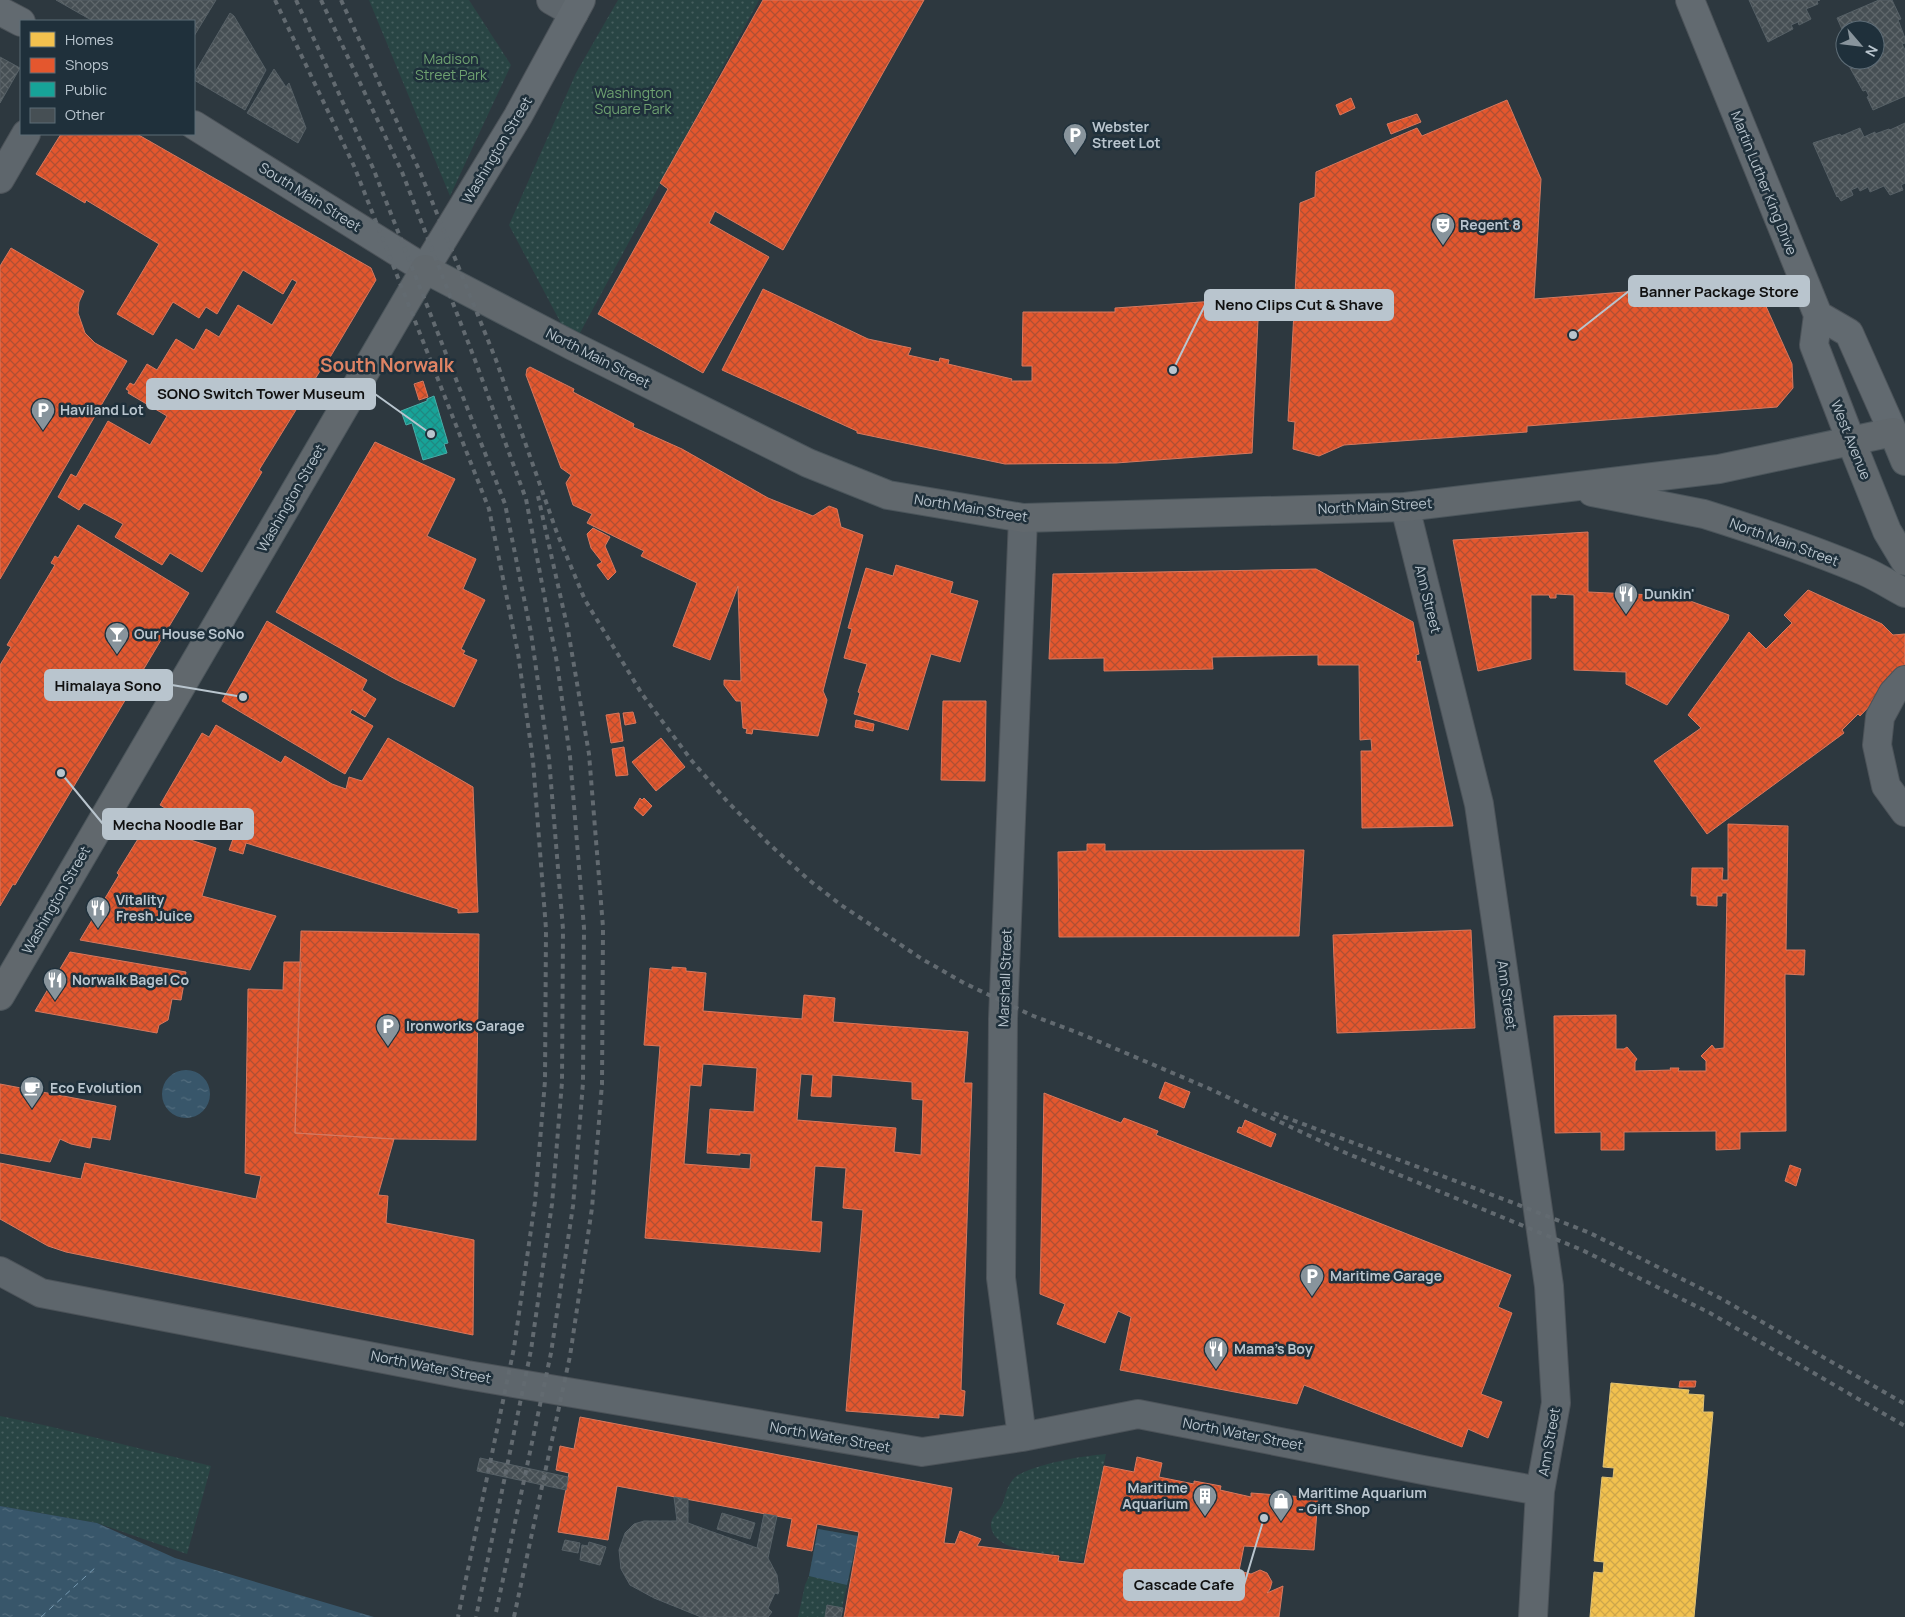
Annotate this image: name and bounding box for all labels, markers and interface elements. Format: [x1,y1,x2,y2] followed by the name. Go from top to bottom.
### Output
[20,20,195,135] legend
[1835,20,1885,70] north arrow
[65,29,114,50] text: Homes
[1861,42,1883,60] text: N
[415,49,488,84] park label: Madison Street Park
[65,54,109,75] text: Shops
[65,79,107,100] text: Public
[594,83,672,118] park label: Washington Square Park
[457,92,536,207] street label: Washington Street
[65,104,106,125] text: Other
[1727,108,1802,258] street label: Martin Luther King Drive
[1092,117,1161,152] place label: Webster Street Lot
[1062,122,1088,156] parking icon: Webster Street Lot
[256,158,365,236] street label: South Main Street
[1430,212,1456,246] theatre icon: Regent 8
[1460,215,1521,234] place label: Regent 8
[1629,276,1809,306] callout: Banner Package Store
[1639,281,1799,302] text: Banner Package Store
[1205,290,1393,320] callout: Neno Clips Cut & Shave
[1215,294,1383,315] text: Neno Clips Cut & Shave
[543,323,654,392] street label: North Main Street
[320,352,455,378] district label: South Norwalk
[147,379,375,409] callout: SONO Switch Tower Museum
[157,383,365,404] text: SONO Switch Tower Museum
[30,397,56,431] parking icon: Haviland Lot
[1827,397,1876,482] street label: West Avenue
[60,400,144,419] place label: Haviland Lot
[252,440,329,555] street label: Washington Street
[913,489,1030,526] street label: North Main Street
[1317,493,1433,518] street label: North Main Street
[1727,513,1842,570] street label: North Main Street
[1411,563,1446,635] street label: Ann Street
[1613,581,1639,615] restaurant icon: Dunkin'
[1644,584,1695,603] place label: Dunkin'
[104,621,130,655] bar icon: Our House SoNo
[134,624,245,643] place label: Our House SoNo
[45,670,172,700] callout: Himalaya Sono
[55,675,161,696] text: Himalaya Sono
[103,809,253,839] callout: Mecha Noodle Bar
[113,814,243,835] text: Mecha Noodle Bar
[17,842,94,957] street label: Washington Street
[116,890,192,925] place label: Vitality Fresh Juice
[85,895,111,929] restaurant icon: Vitality Fresh Juice
[993,928,1016,1027] street label: Marshall Street
[1493,959,1522,1031] street label: Ann Street
[42,967,68,1001] restaurant icon: Norwalk Bagel Co
[72,970,189,989] place label: Norwalk Bagel Co
[375,1013,401,1047] parking icon: Ironworks Garage
[406,1016,525,1035] place label: Ironworks Garage
[19,1075,45,1109] cafe icon: Eco Evolution
[50,1078,142,1097] place label: Eco Evolution
[1299,1263,1325,1297] parking icon: Maritime Garage
[1330,1266,1442,1285] place label: Maritime Garage
[1203,1336,1229,1370] restaurant icon: Mama's Boy
[1234,1339,1313,1358] place label: Mama's Boy
[369,1346,493,1388] street label: North Water Street
[1533,1406,1564,1478] street label: Ann Street
[1181,1413,1305,1455] street label: North Water Street
[768,1417,892,1457] street label: North Water Street
[1122,1478,1188,1513] place label: Maritime Aquarium
[1192,1483,1218,1517] building icon: Maritime Aquarium
[1298,1483,1427,1518] place label: Maritime Aquarium - Gift Shop
[1268,1488,1294,1522] shop icon: Maritime Aquarium - Gift Shop
[1124,1570,1244,1600] callout: Cascade Cafe
[1134,1574,1234,1595] text: Cascade Cafe

